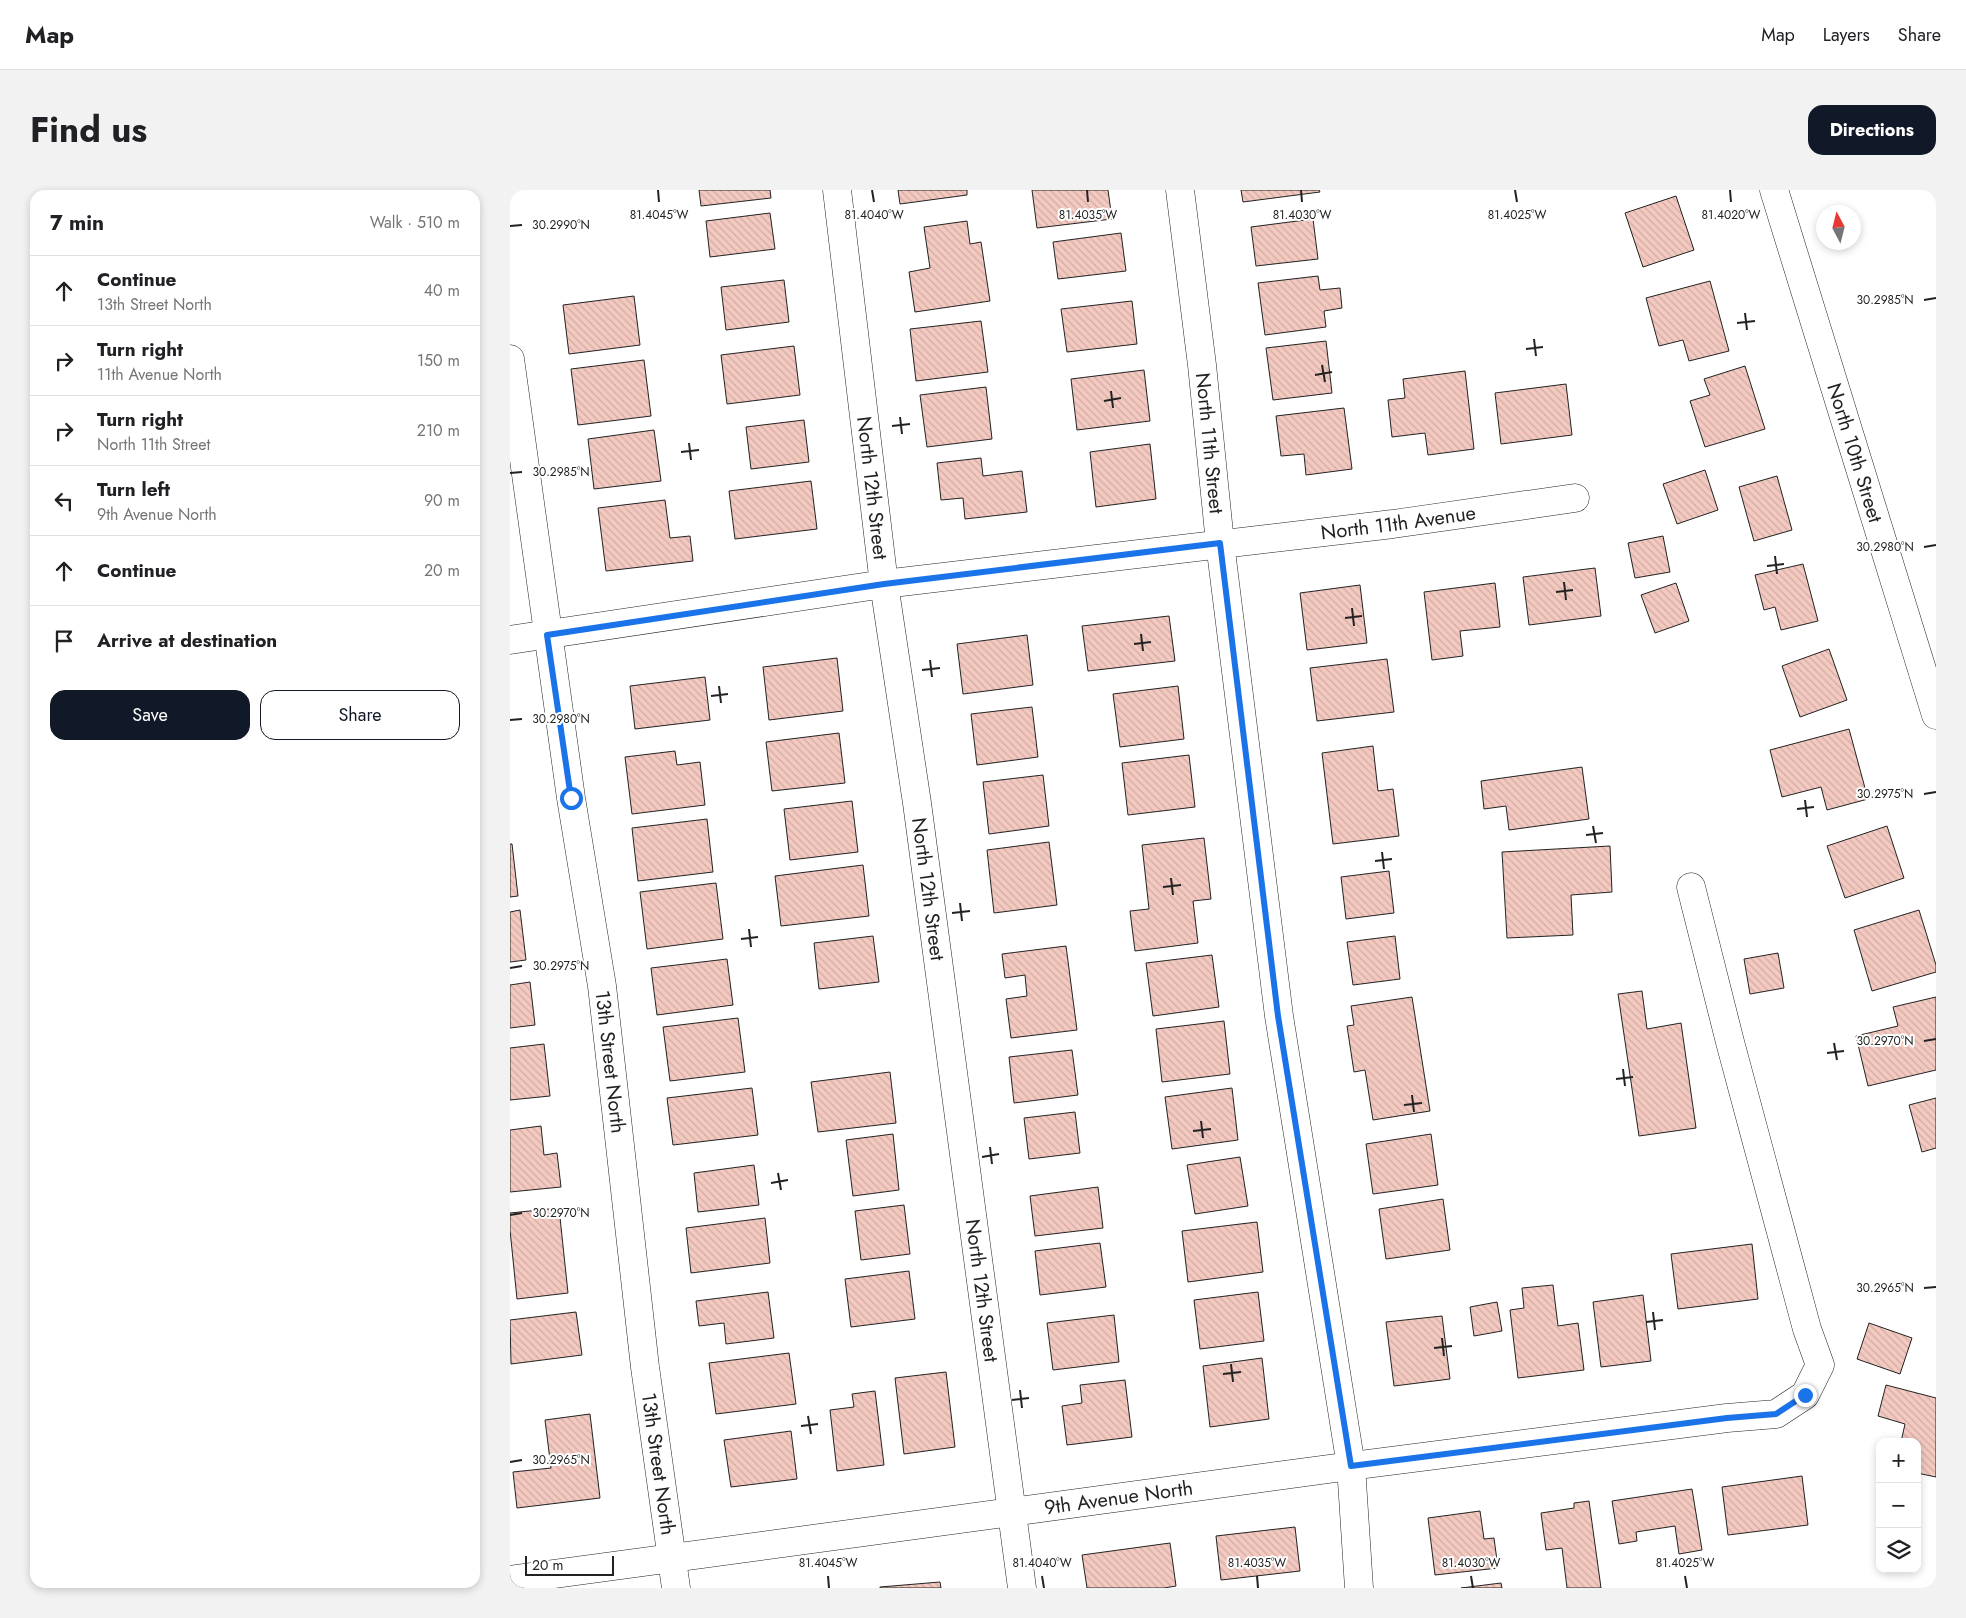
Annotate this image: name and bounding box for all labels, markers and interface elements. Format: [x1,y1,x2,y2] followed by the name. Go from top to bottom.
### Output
[25,17,74,52] text: Map
[1761,22,1795,48] text: Map
[1823,22,1870,48] text: Layers
[1898,22,1941,48] text: Share
[30,105,147,155] text: Find us
[1808,105,1936,155] button: Directions
[1816,205,1861,250] north arrow
[630,206,688,224] text: 81.4045°W
[844,206,904,224] text: 81.4040°W
[1059,206,1117,224] text: 81.4035°W
[1273,206,1331,224] text: 81.4030°W
[1488,206,1546,224] text: 81.4025°W
[1702,206,1761,224] text: 81.4020°W
[50,208,104,238] text: 7 min
[370,211,460,234] text: Walk · 510 m
[532,216,590,234] text: 30.2990°N
[97,266,176,293] text: Continue
[50,277,78,305] icon: ahead
[424,279,460,302] text: 40 m
[1856,291,1914,309] text: 30.2985°N
[97,293,212,316] text: 13th Street North
[97,336,183,363] text: Turn right
[50,347,78,375] icon: right
[417,349,460,372] text: 150 m
[97,363,222,386] text: 11th Avenue North
[1188,371,1231,515] street label: North 11th Street
[1820,379,1890,526] street label: North 10th Street
[97,406,183,433] text: Turn right
[850,415,895,561] street label: North 12th Street
[50,417,78,445] icon: right
[417,419,460,442] text: 210 m
[97,433,210,456] text: North 11th Street
[532,463,590,481] text: 30.2985°N
[97,476,170,503] text: Turn left
[50,487,78,515] icon: left
[424,489,460,512] text: 90 m
[1319,498,1478,547] street label: North 11th Avenue
[97,503,217,526] text: 9th Avenue North
[1856,538,1914,556] text: 30.2980°N
[50,557,78,585] icon: ahead
[97,557,176,584] text: Continue
[424,559,460,582] text: 20 m
[50,627,78,655] icon: arrive
[97,627,277,654] text: Arrive at destination
[50,690,250,740] button: Save
[260,690,460,740] button: Share
[532,710,590,728] text: 30.2980°N
[1857,785,1913,803] text: 30.2975°N
[560,787,583,810] route start
[905,816,952,962] street label: North 12th Street
[533,957,589,975] text: 30.2975°N
[588,989,633,1135] street label: 13th Street North
[1857,1032,1913,1050] text: 30.2970°N
[533,1204,589,1222] text: 30.2970°N
[958,1217,1006,1364] street label: North 12th Street
[1856,1279,1914,1297] text: 30.2965°N
[1794,1384,1817,1407] route end
[634,1391,683,1537] street label: 13th Street North
[1876,1438,1921,1573] map controls
[1876,1438,1921,1483] button: +
[532,1451,590,1469] text: 30.2965°N
[1042,1473,1195,1522] street label: 9th Avenue North
[1876,1483,1921,1528] button: −
[1876,1528,1921,1573] button: layers
[525,1553,614,1576] scale bar
[799,1554,857,1572] text: 81.4045°W
[1012,1554,1072,1572] text: 81.4040°W
[1228,1554,1286,1572] text: 81.4035°W
[1442,1554,1500,1572] text: 81.4030°W
[1656,1554,1714,1572] text: 81.4025°W
[532,1555,564,1575] text: 20 m

